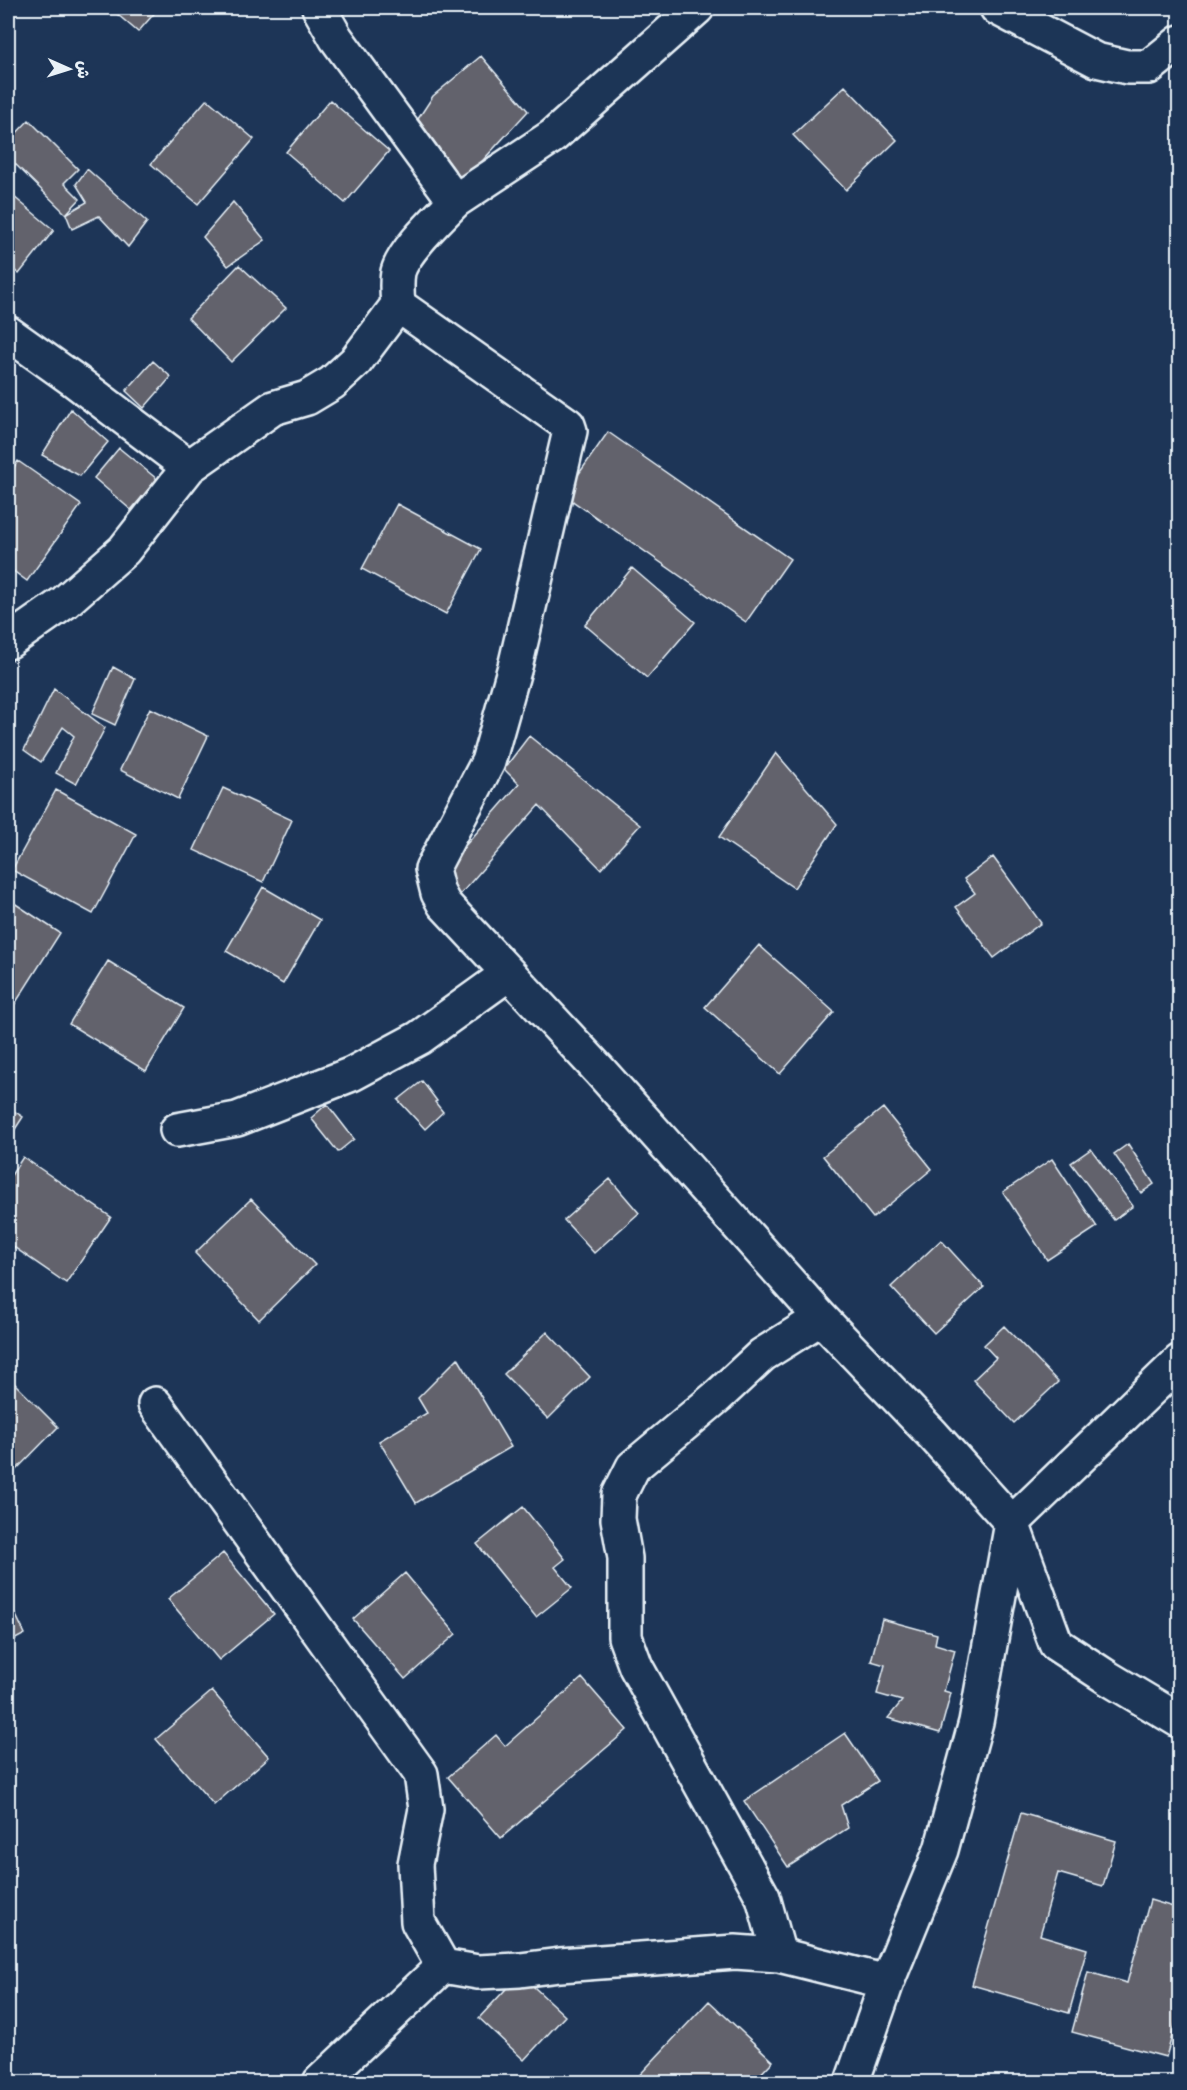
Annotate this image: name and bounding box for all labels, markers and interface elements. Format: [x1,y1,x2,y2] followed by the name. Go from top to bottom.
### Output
[39,39,99,99] north arrow
[73,60,93,79] text: ش

